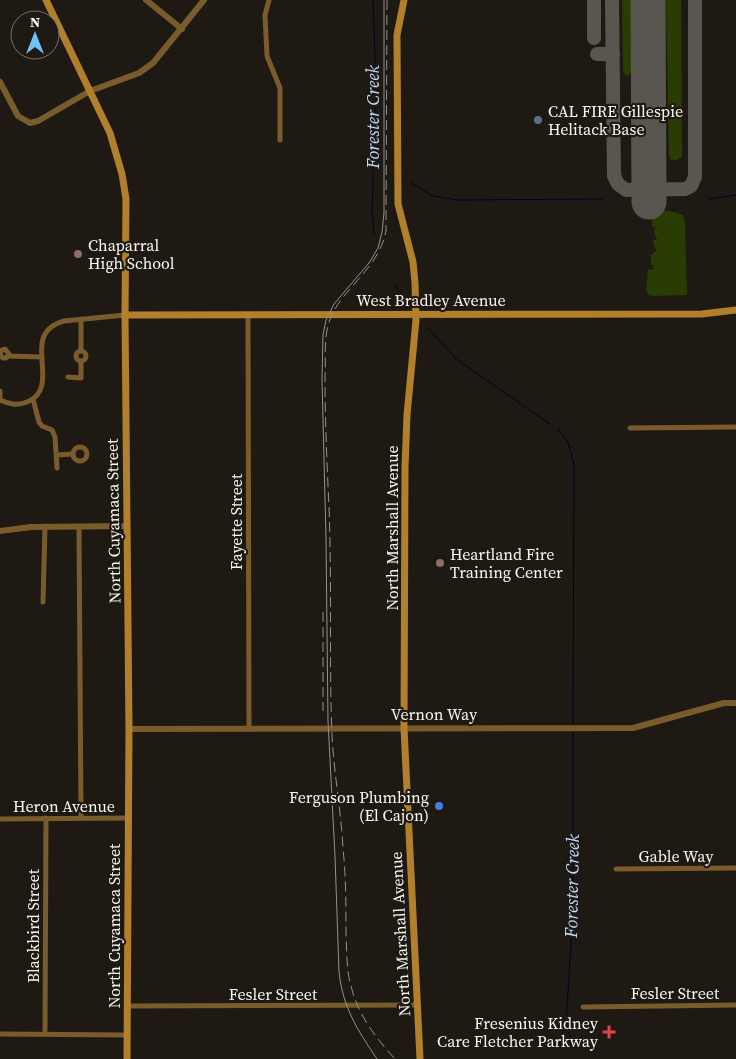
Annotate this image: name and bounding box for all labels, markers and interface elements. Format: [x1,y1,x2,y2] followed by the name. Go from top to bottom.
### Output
[10,10,60,60] north arrow
[30,12,40,32] text: N
[360,65,385,170] water label: Forester Creek
[548,100,683,140] place label: CAL FIRE Gillespie Helitack Base
[532,114,544,126] marker: CAL FIRE Gillespie Helitack Base
[88,234,175,274] place label: Chaparral High School
[72,248,84,260] marker: Chaparral High School
[356,289,506,311] street label: West Bradley Avenue
[101,438,125,603] street label: North Cuyamaca Street
[381,445,403,611] street label: North Marshall Avenue
[225,473,247,570] street label: Fayette Street
[450,543,563,583] place label: Heartland Fire Training Center
[434,557,446,569] marker: Heartland Fire Training Center
[391,703,478,725] street label: Vernon Way
[289,786,429,826] place label: Ferguson Plumbing (El Cajon)
[13,795,115,817] street label: Heron Avenue
[433,800,445,812] marker: Ferguson Plumbing (El Cajon)
[558,833,585,939] water label: Forester Creek
[103,843,125,1008] street label: North Cuyamaca Street
[639,845,714,867] street label: Gable Way
[385,851,415,1017] street label: North Marshall Avenue
[22,868,44,983] street label: Blackbird Street
[631,982,720,1004] street label: Fesler Street
[229,983,318,1005] street label: Fesler Street
[437,1012,599,1052] place label: Fresenius Kidney Care Fletcher Parkway
[602,1025,616,1039] marker: Fresenius Kidney Care Fletcher Parkway

